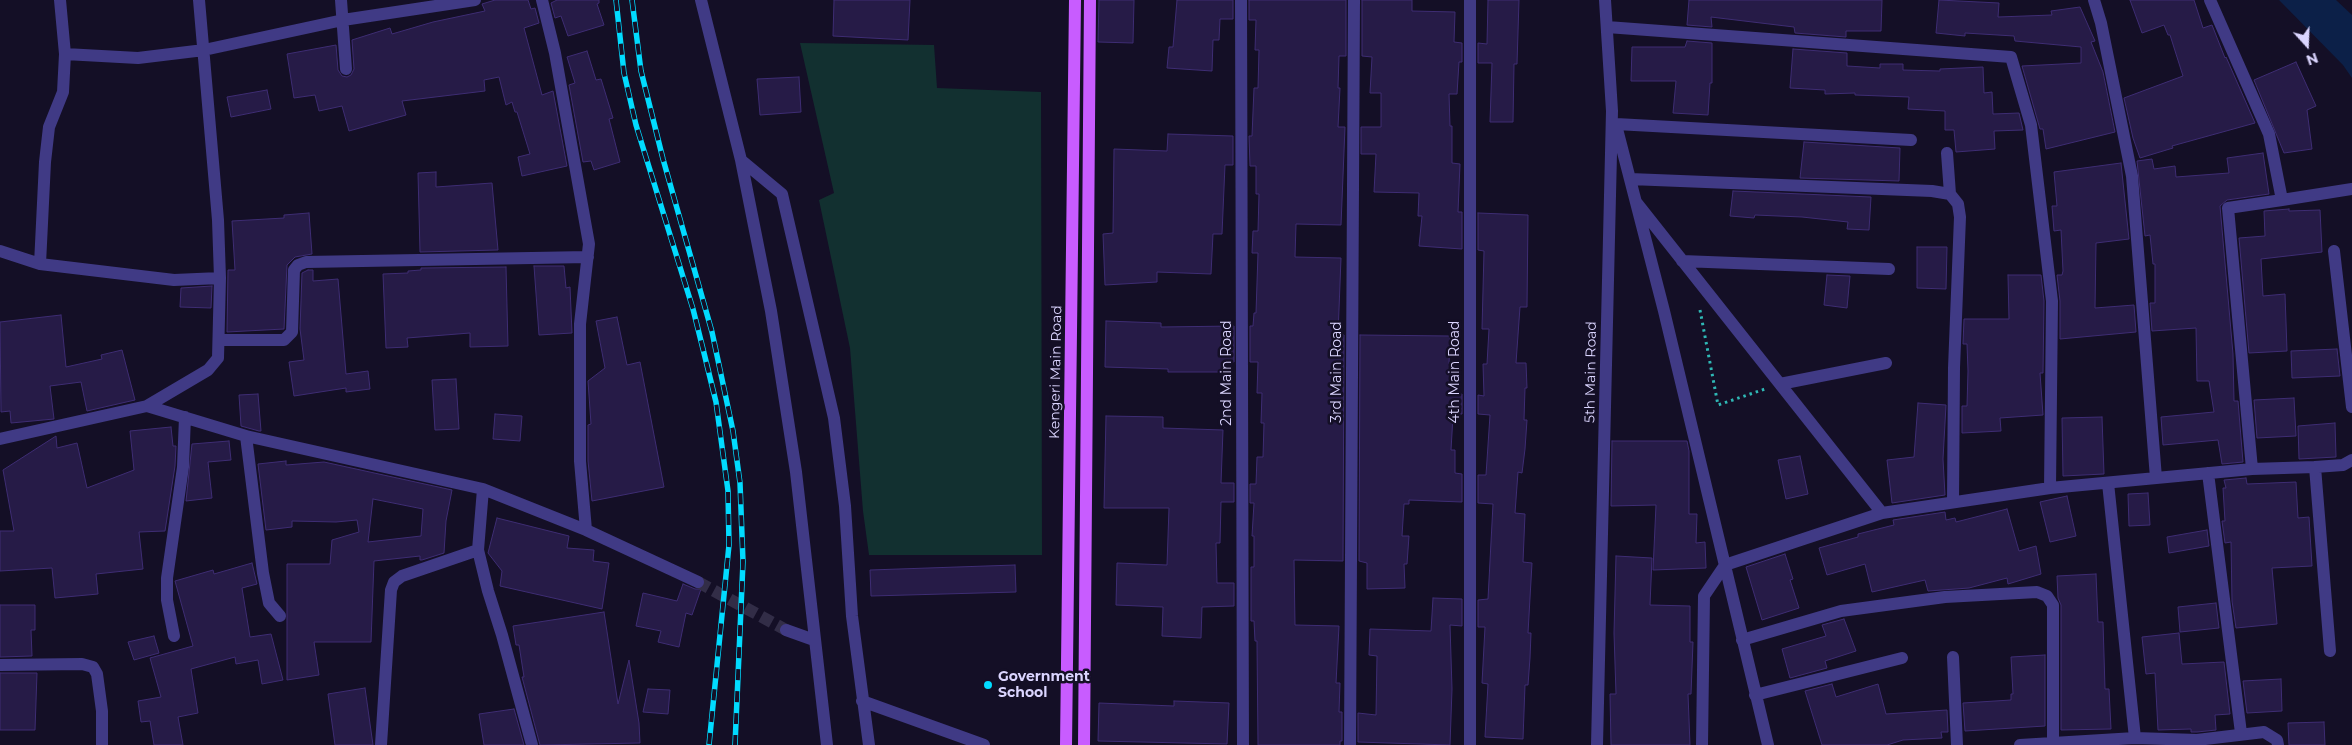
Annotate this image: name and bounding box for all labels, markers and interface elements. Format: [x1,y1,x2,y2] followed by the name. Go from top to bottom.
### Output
[2282,20,2332,70] north arrow
[2304,49,2321,69] text: N
[1046,305,1066,439] street label: Kengeri Main Road
[1219,320,1235,426] street label: 2nd Main Road
[1447,320,1463,424] street label: 4th Main Road
[1329,321,1345,423] street label: 3rd Main Road
[1582,321,1600,423] street label: 5th Main Road
[998,669,1090,702] place label: Government School
[982,679,994,691] marker: Government School

